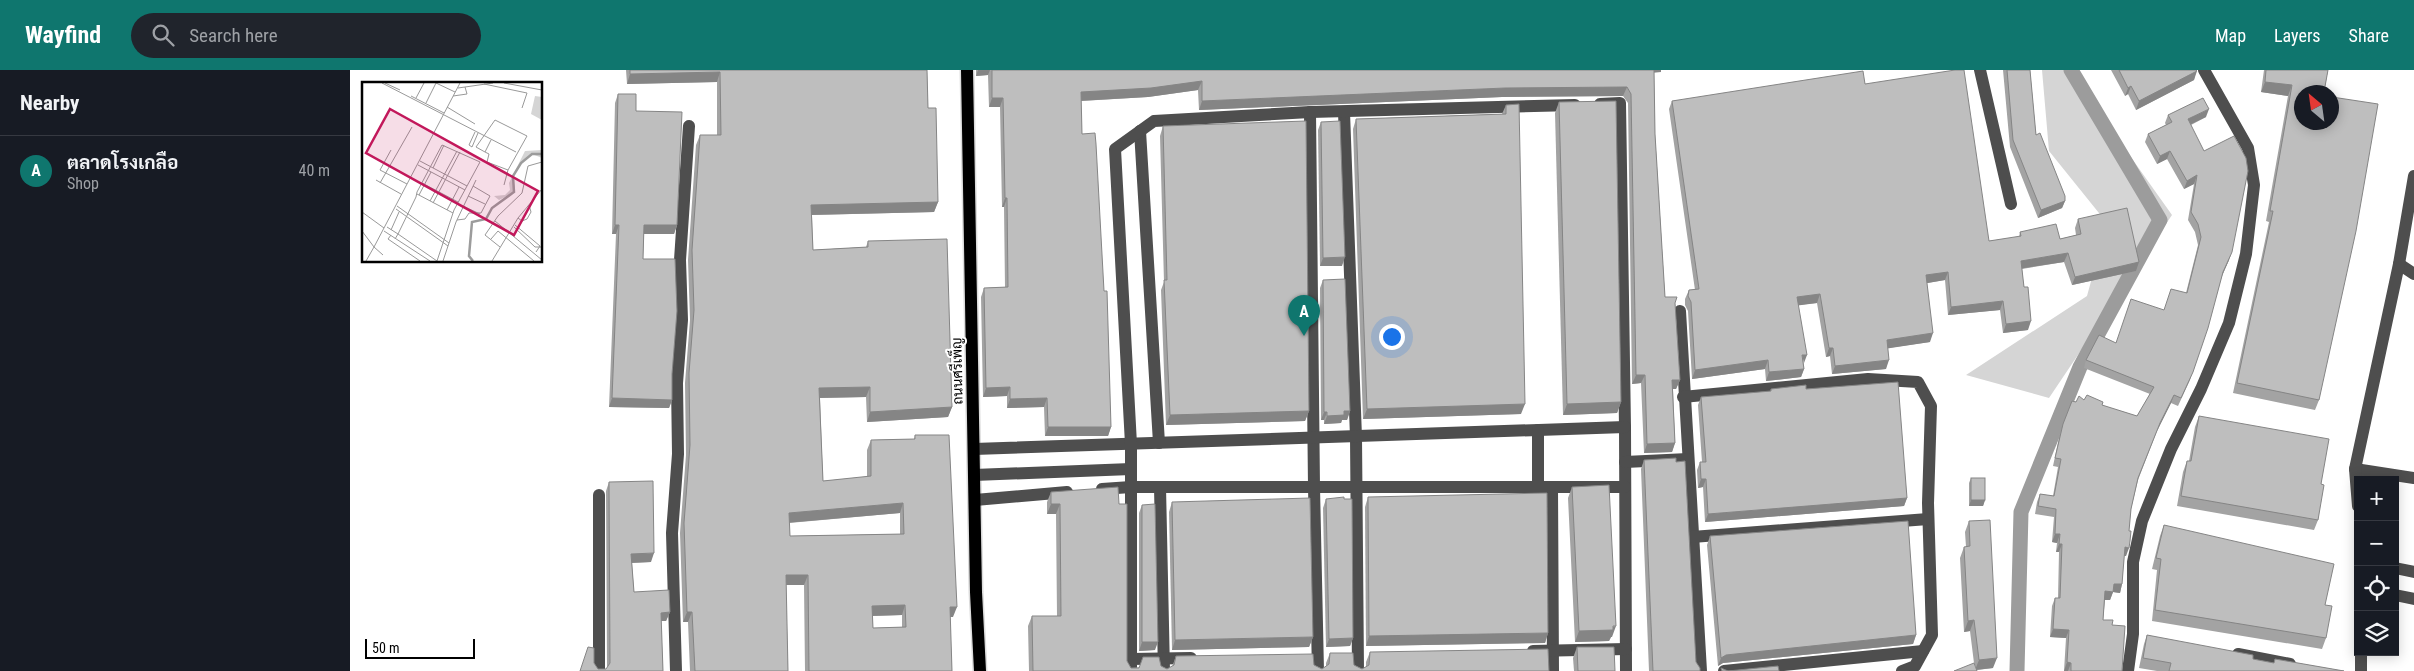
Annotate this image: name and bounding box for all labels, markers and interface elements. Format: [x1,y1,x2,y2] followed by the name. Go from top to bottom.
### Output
[131,13,481,58] search box
[25,21,101,49] text: Wayfind
[149,21,177,49] icon: search
[189,24,278,47] text: Search here
[2215,25,2246,46] text: Map
[2274,25,2321,46] text: Layers
[2349,25,2389,46] text: Share
[362,82,542,262] inset map
[2294,85,2339,130] north arrow
[20,91,79,115] text: Nearby
[67,151,178,174] text: ตลาดโรงเกลือ
[31,161,41,180] text: A
[298,161,330,180] text: 40 m
[67,174,99,193] text: Shop
[1288,295,1320,336] pin: A
[1379,324,1405,350] your location
[947,337,967,405] street label: ถนนศรีเพ็ญ
[2354,476,2399,656] map controls
[2354,476,2399,521] button: +
[2354,521,2399,566] button: −
[2354,566,2399,611] button: locate
[2354,611,2399,656] button: layers
[365,636,475,659] scale bar
[372,640,400,656] text: 50 m

